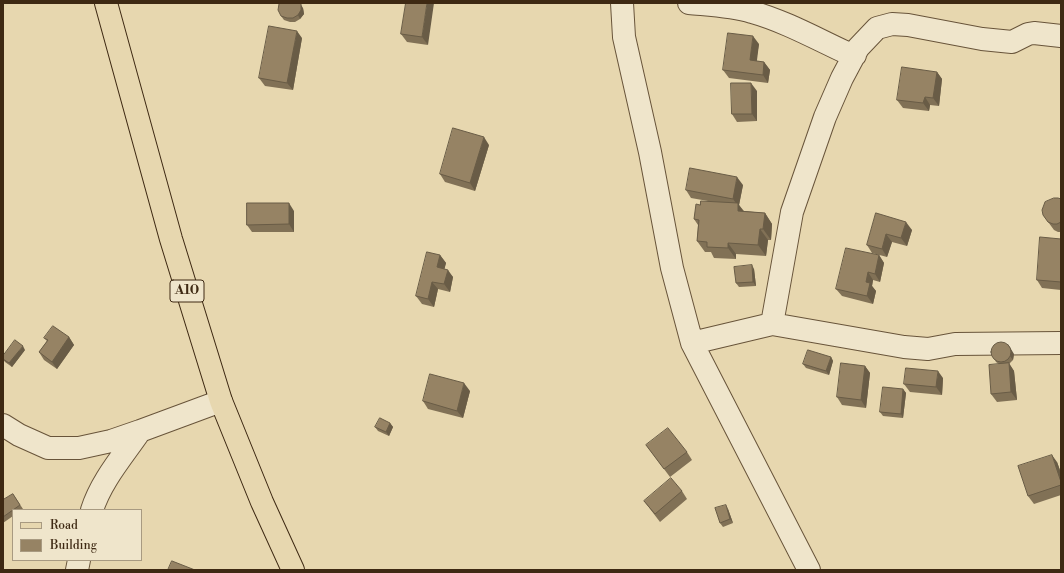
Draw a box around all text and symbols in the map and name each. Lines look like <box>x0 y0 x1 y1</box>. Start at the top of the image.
road number: A10 <box>170 280 204 302</box>
legend <box>12 509 142 561</box>
text: Road <box>50 518 78 533</box>
text: Building <box>50 538 97 553</box>

